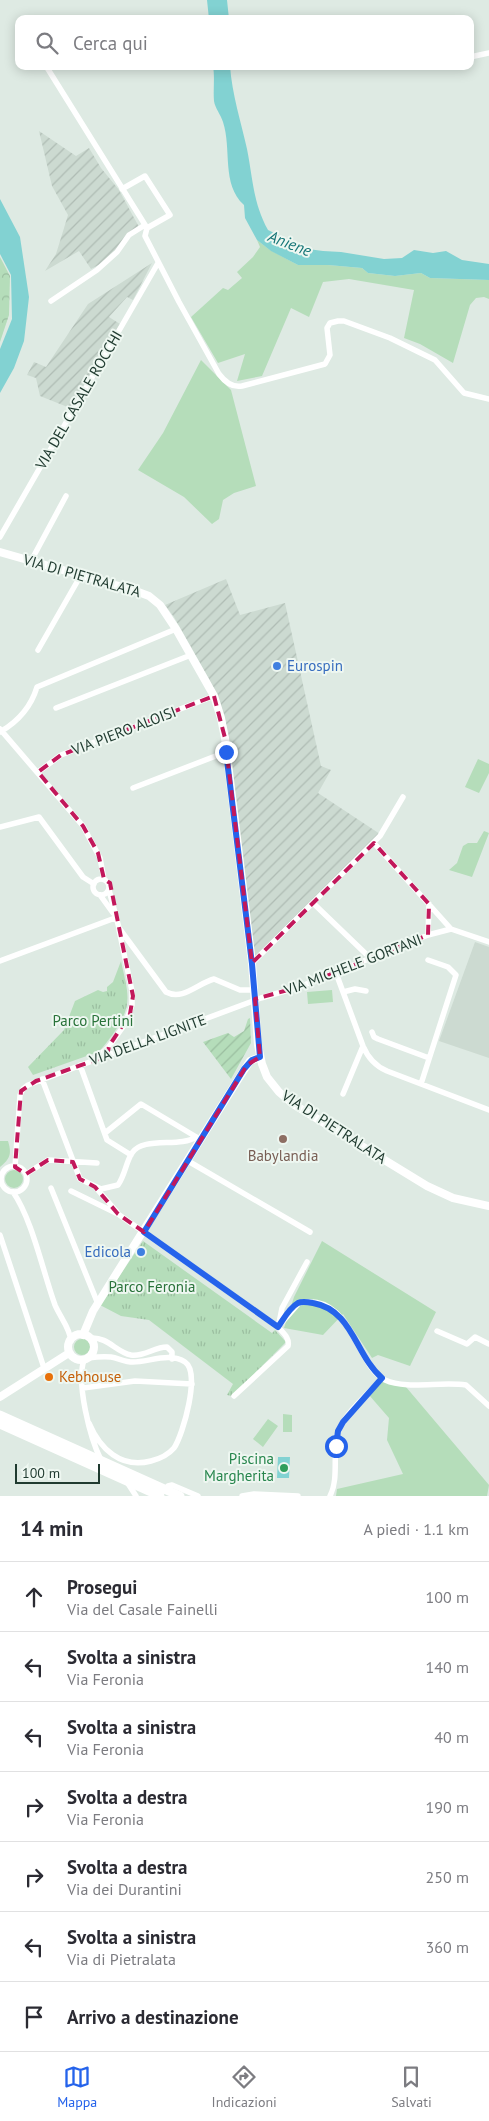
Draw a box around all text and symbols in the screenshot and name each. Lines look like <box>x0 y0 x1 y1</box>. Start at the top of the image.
search box <box>15 15 474 70</box>
icon: search <box>33 29 61 57</box>
text: Cerca qui <box>73 31 148 55</box>
water label: Aniene <box>265 225 315 261</box>
street label: VIA DEL CASALE ROCCHI <box>31 327 126 473</box>
street label: VIA DI PIETRALATA <box>20 549 143 601</box>
place label: Eurospin <box>287 656 343 675</box>
marker: Eurospin <box>271 660 283 672</box>
street label: VIA PIERO ALOISI <box>68 702 179 760</box>
route end <box>215 741 238 764</box>
street label: VIA MICHELE GORTANI <box>280 930 424 1000</box>
street label: VIA DELLA LIGNITE <box>86 1010 209 1070</box>
park label: Parco Pertini <box>52 1011 134 1030</box>
street label: VIA DI PIETRALATA <box>277 1085 391 1168</box>
marker: Babylandia <box>277 1133 289 1145</box>
place label: Babylandia <box>248 1146 318 1165</box>
place label: Edicola <box>85 1242 131 1261</box>
marker: Edicola <box>135 1246 147 1258</box>
park label: Parco Feronia <box>108 1277 196 1296</box>
place label: Kebhouse <box>59 1367 121 1386</box>
marker: Kebhouse <box>43 1371 55 1383</box>
route start <box>325 1435 348 1458</box>
place label: Piscina Margherita <box>204 1449 274 1485</box>
scale bar <box>15 1461 100 1484</box>
marker: Piscina Margherita <box>278 1462 290 1474</box>
text: 100 m <box>22 1464 60 1482</box>
text: 14 min <box>20 1515 83 1542</box>
text: A piedi · 1.1 km <box>363 1519 469 1539</box>
text: Prosegui <box>67 1575 137 1599</box>
icon: ahead <box>20 1583 48 1611</box>
text: 100 m <box>426 1587 469 1607</box>
text: Via del Casale Fainelli <box>67 1599 218 1619</box>
text: Svolta a sinistra <box>67 1645 196 1669</box>
icon: left <box>20 1653 48 1681</box>
text: 140 m <box>426 1657 469 1677</box>
text: Via Feronia <box>67 1669 144 1689</box>
text: Svolta a sinistra <box>67 1715 196 1739</box>
icon: left <box>20 1723 48 1751</box>
text: 40 m <box>434 1727 469 1747</box>
text: Via Feronia <box>67 1739 144 1759</box>
text: Svolta a destra <box>67 1785 188 1809</box>
icon: right <box>20 1793 48 1821</box>
text: 190 m <box>426 1797 469 1817</box>
text: Via Feronia <box>67 1809 144 1829</box>
text: Svolta a destra <box>67 1855 188 1879</box>
icon: right <box>20 1863 48 1891</box>
text: 250 m <box>426 1867 469 1887</box>
text: Via dei Durantini <box>67 1879 182 1899</box>
text: Svolta a sinistra <box>67 1925 196 1949</box>
icon: left <box>20 1933 48 1961</box>
text: 360 m <box>426 1937 469 1957</box>
text: Via di Pietralata <box>67 1949 176 1969</box>
icon: arrive <box>20 2003 48 2031</box>
text: Arrivo a destinazione <box>67 2005 239 2029</box>
tab: Mappa <box>57 2063 97 2111</box>
tab: Indicazioni <box>212 2063 277 2111</box>
tab: Salvati <box>391 2063 432 2111</box>

